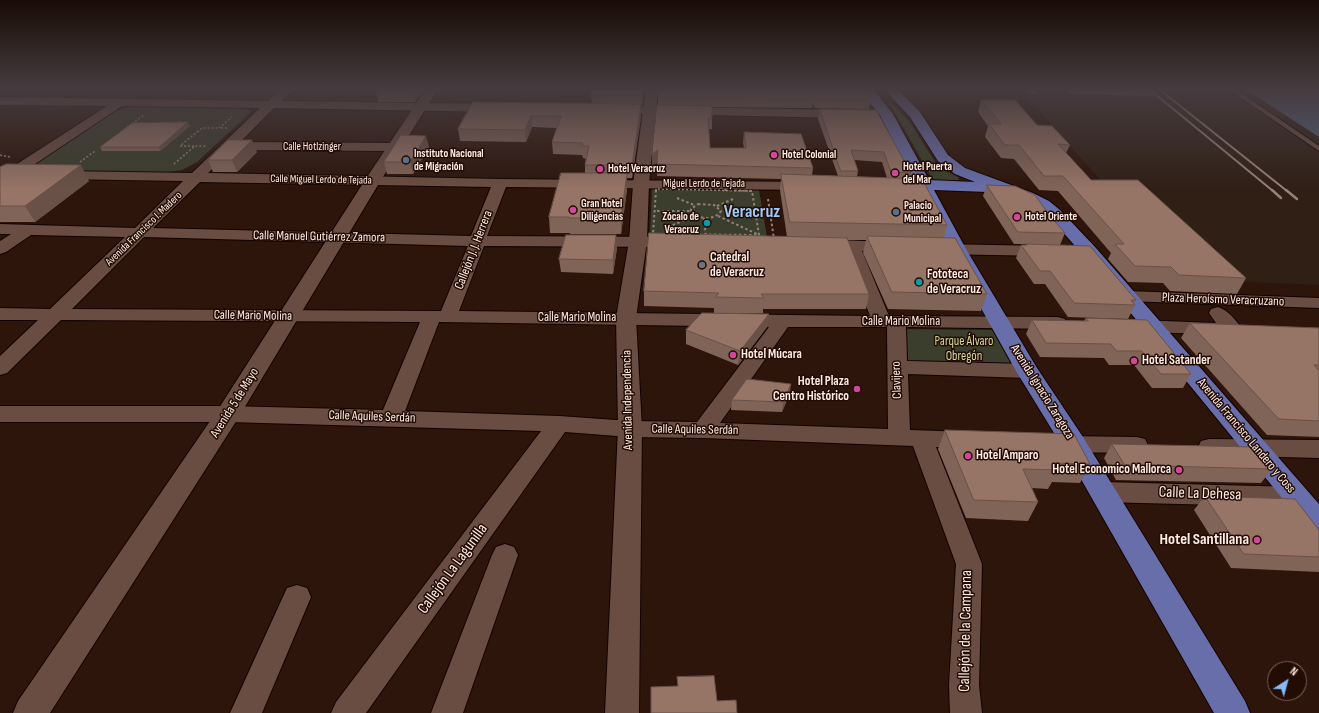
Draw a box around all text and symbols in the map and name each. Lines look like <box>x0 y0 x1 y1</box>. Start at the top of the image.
street label: Calle Hotlzinger <box>283 140 341 154</box>
place label: Instituto Nacional de Migración <box>414 147 484 173</box>
place label: Hotel Colonial <box>782 148 836 162</box>
marker: Hotel Colonial <box>769 150 779 160</box>
marker: Instituto Nacional de Migración <box>401 155 411 165</box>
place label: Hotel Puerta del Mar <box>903 160 952 186</box>
place label: Hotel Veracruz <box>608 162 665 176</box>
marker: Hotel Veracruz <box>595 164 605 174</box>
marker: Hotel Puerta del Mar <box>890 168 900 178</box>
street label: Calle Miguel Lerdo de Tejada <box>270 173 372 187</box>
street label: Miguel Lerdo de Tejada <box>663 177 745 191</box>
street label: Avenida Francisco I. Madero <box>103 189 185 269</box>
place label: Gran Hotel Diligencias <box>581 197 623 223</box>
place label: Palacio Municipal <box>904 199 941 225</box>
district label: Veracruz <box>724 201 780 223</box>
marker: Gran Hotel Diligencias <box>568 205 578 215</box>
marker: Palacio Municipal <box>891 207 901 217</box>
street label: Callejón J. J. Herrera <box>452 208 496 292</box>
place label: Zócalo de Veracruz <box>662 210 699 236</box>
place label: Hotel Oriente <box>1025 210 1077 224</box>
marker: Hotel Oriente <box>1012 212 1022 222</box>
marker: Zócalo de Veracruz <box>702 218 712 228</box>
street label: Calle Manuel Gutiérrez Zamora <box>253 228 385 246</box>
place label: Catedral de Veracruz <box>710 250 764 281</box>
marker: Catedral de Veracruz <box>697 260 707 270</box>
place label: Fototeca de Veracruz <box>927 267 981 298</box>
marker: Fototeca de Veracruz <box>914 277 924 287</box>
street label: Plaza Heroísmo Veracruzano <box>1162 290 1284 310</box>
street label: Calle Mario Molina <box>214 308 292 324</box>
street label: Calle Mario Molina <box>538 310 616 326</box>
street label: Calle Mario Molina <box>862 314 940 330</box>
park label: Parque Álvaro Obregón <box>935 334 993 365</box>
street label: Avenida Ignacio Zaragoza <box>1007 342 1077 442</box>
place label: Hotel Múcara <box>741 347 802 363</box>
street label: Avenida Independencia <box>619 350 637 450</box>
marker: Hotel Múcara <box>728 350 738 360</box>
place label: Hotel Satander <box>1142 353 1211 369</box>
marker: Hotel Satander <box>1129 356 1139 366</box>
street label: Clavijero <box>889 361 905 399</box>
street label: Avenida 5 de Mayo <box>207 365 263 441</box>
place label: Hotel Plaza Centro Histórico <box>773 374 849 405</box>
street label: Avenida Francisco Landero y Coss <box>1193 376 1299 496</box>
marker: Hotel Plaza Centro Histórico <box>852 384 862 394</box>
street label: Calle Aquiles Serdán <box>328 408 416 426</box>
street label: Calle Aquiles Serdán <box>651 421 739 439</box>
place label: Hotel Amparo <box>976 448 1038 464</box>
marker: Hotel Amparo <box>963 451 973 461</box>
place label: Hotel Economico Mallorca <box>1052 462 1171 478</box>
marker: Hotel Economico Mallorca <box>1174 465 1184 475</box>
street label: Calle La Dehesa <box>1158 483 1242 505</box>
street label: Callejón La Lagunilla <box>414 520 492 618</box>
place label: Hotel Santillana <box>1160 530 1249 550</box>
marker: Hotel Santillana <box>1252 535 1262 545</box>
street label: Callejón de la Campana <box>955 570 977 692</box>
north arrow <box>1267 661 1307 701</box>
text: N <box>1288 665 1300 679</box>

